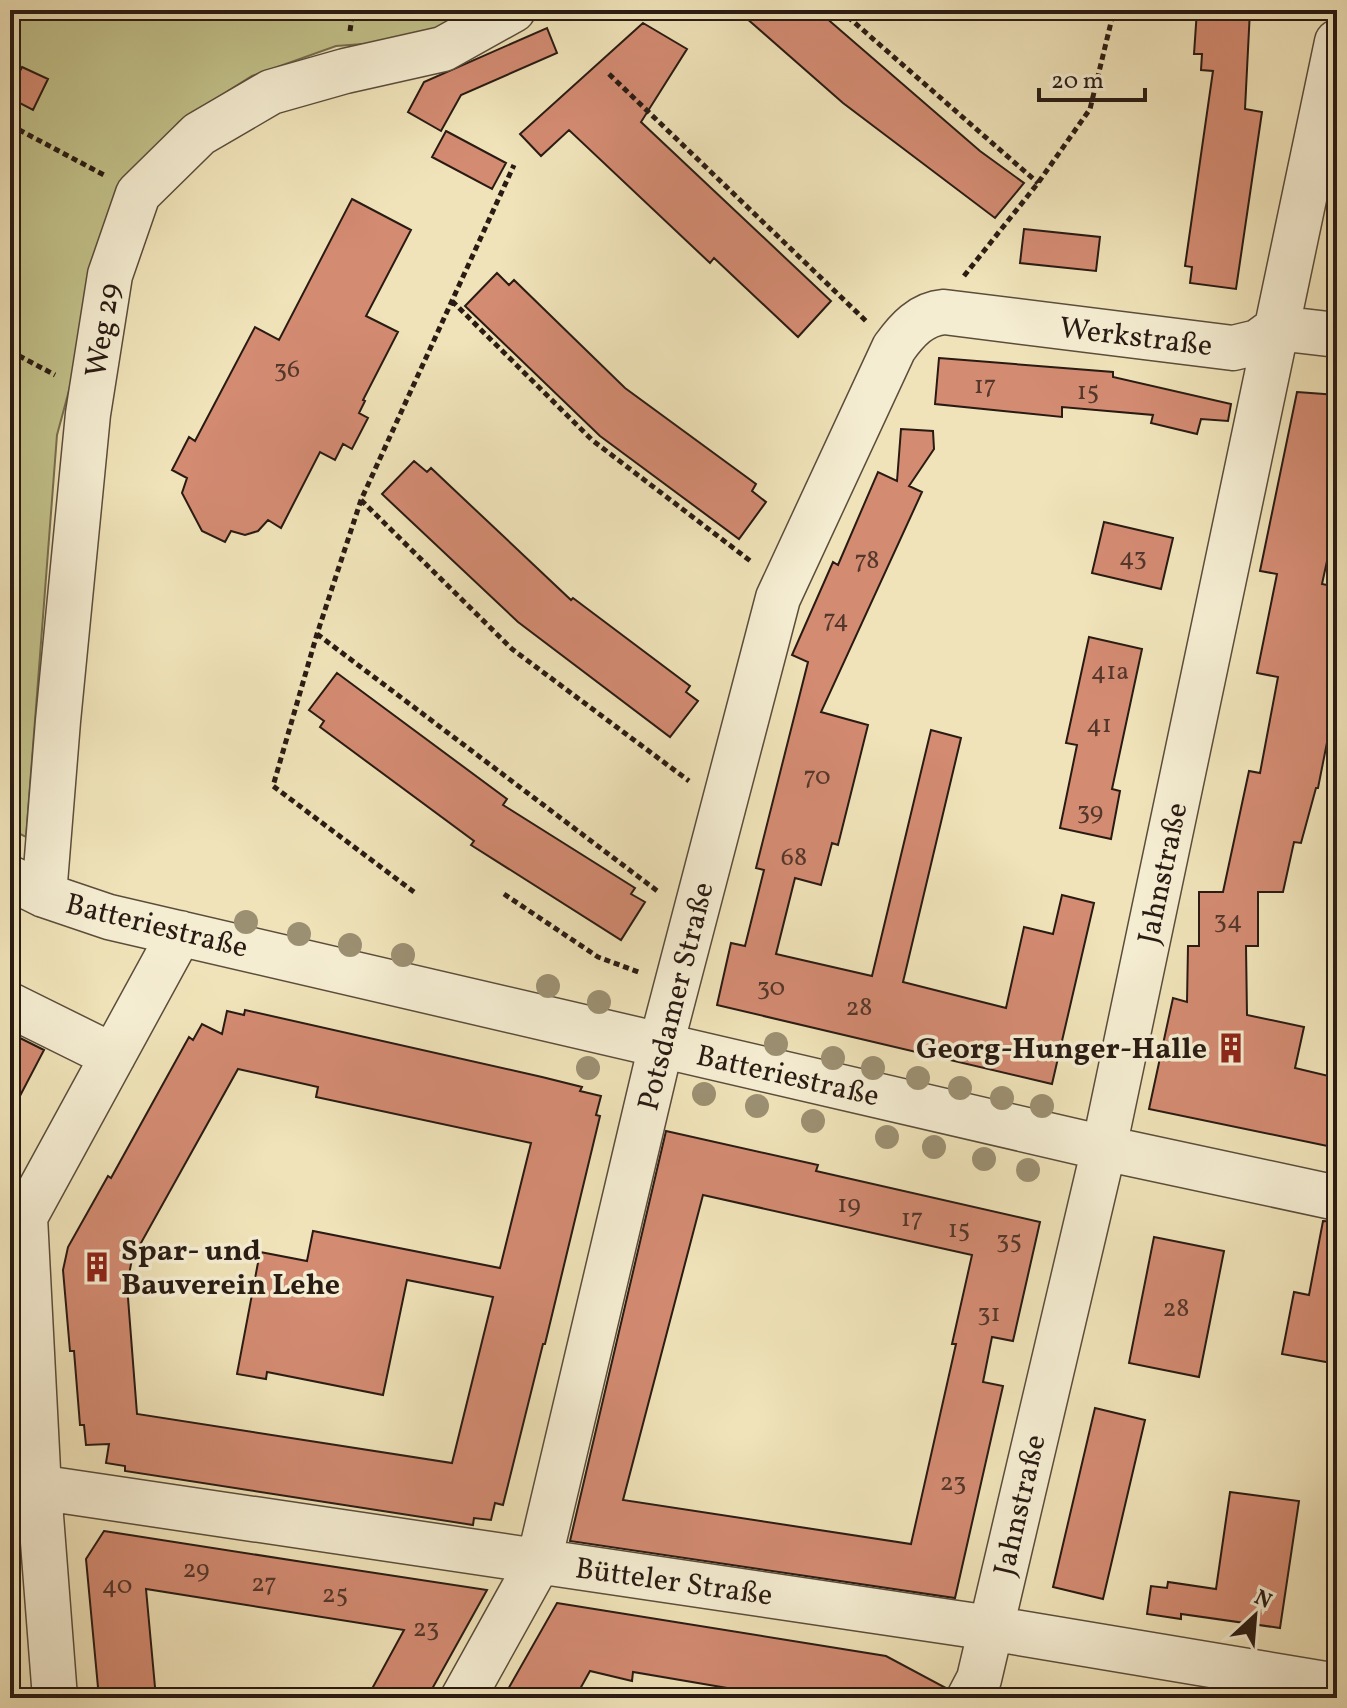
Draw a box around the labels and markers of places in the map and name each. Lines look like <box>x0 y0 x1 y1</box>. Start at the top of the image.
place label: Georg-Hunger-Halle <box>916 1029 1207 1071</box>
building icon: Georg-Hunger-Halle <box>1214 1031 1248 1065</box>
place label: Spar- und Bauverein Lehe <box>121 1231 340 1307</box>
building icon: Spar- und Bauverein Lehe <box>80 1250 114 1284</box>

